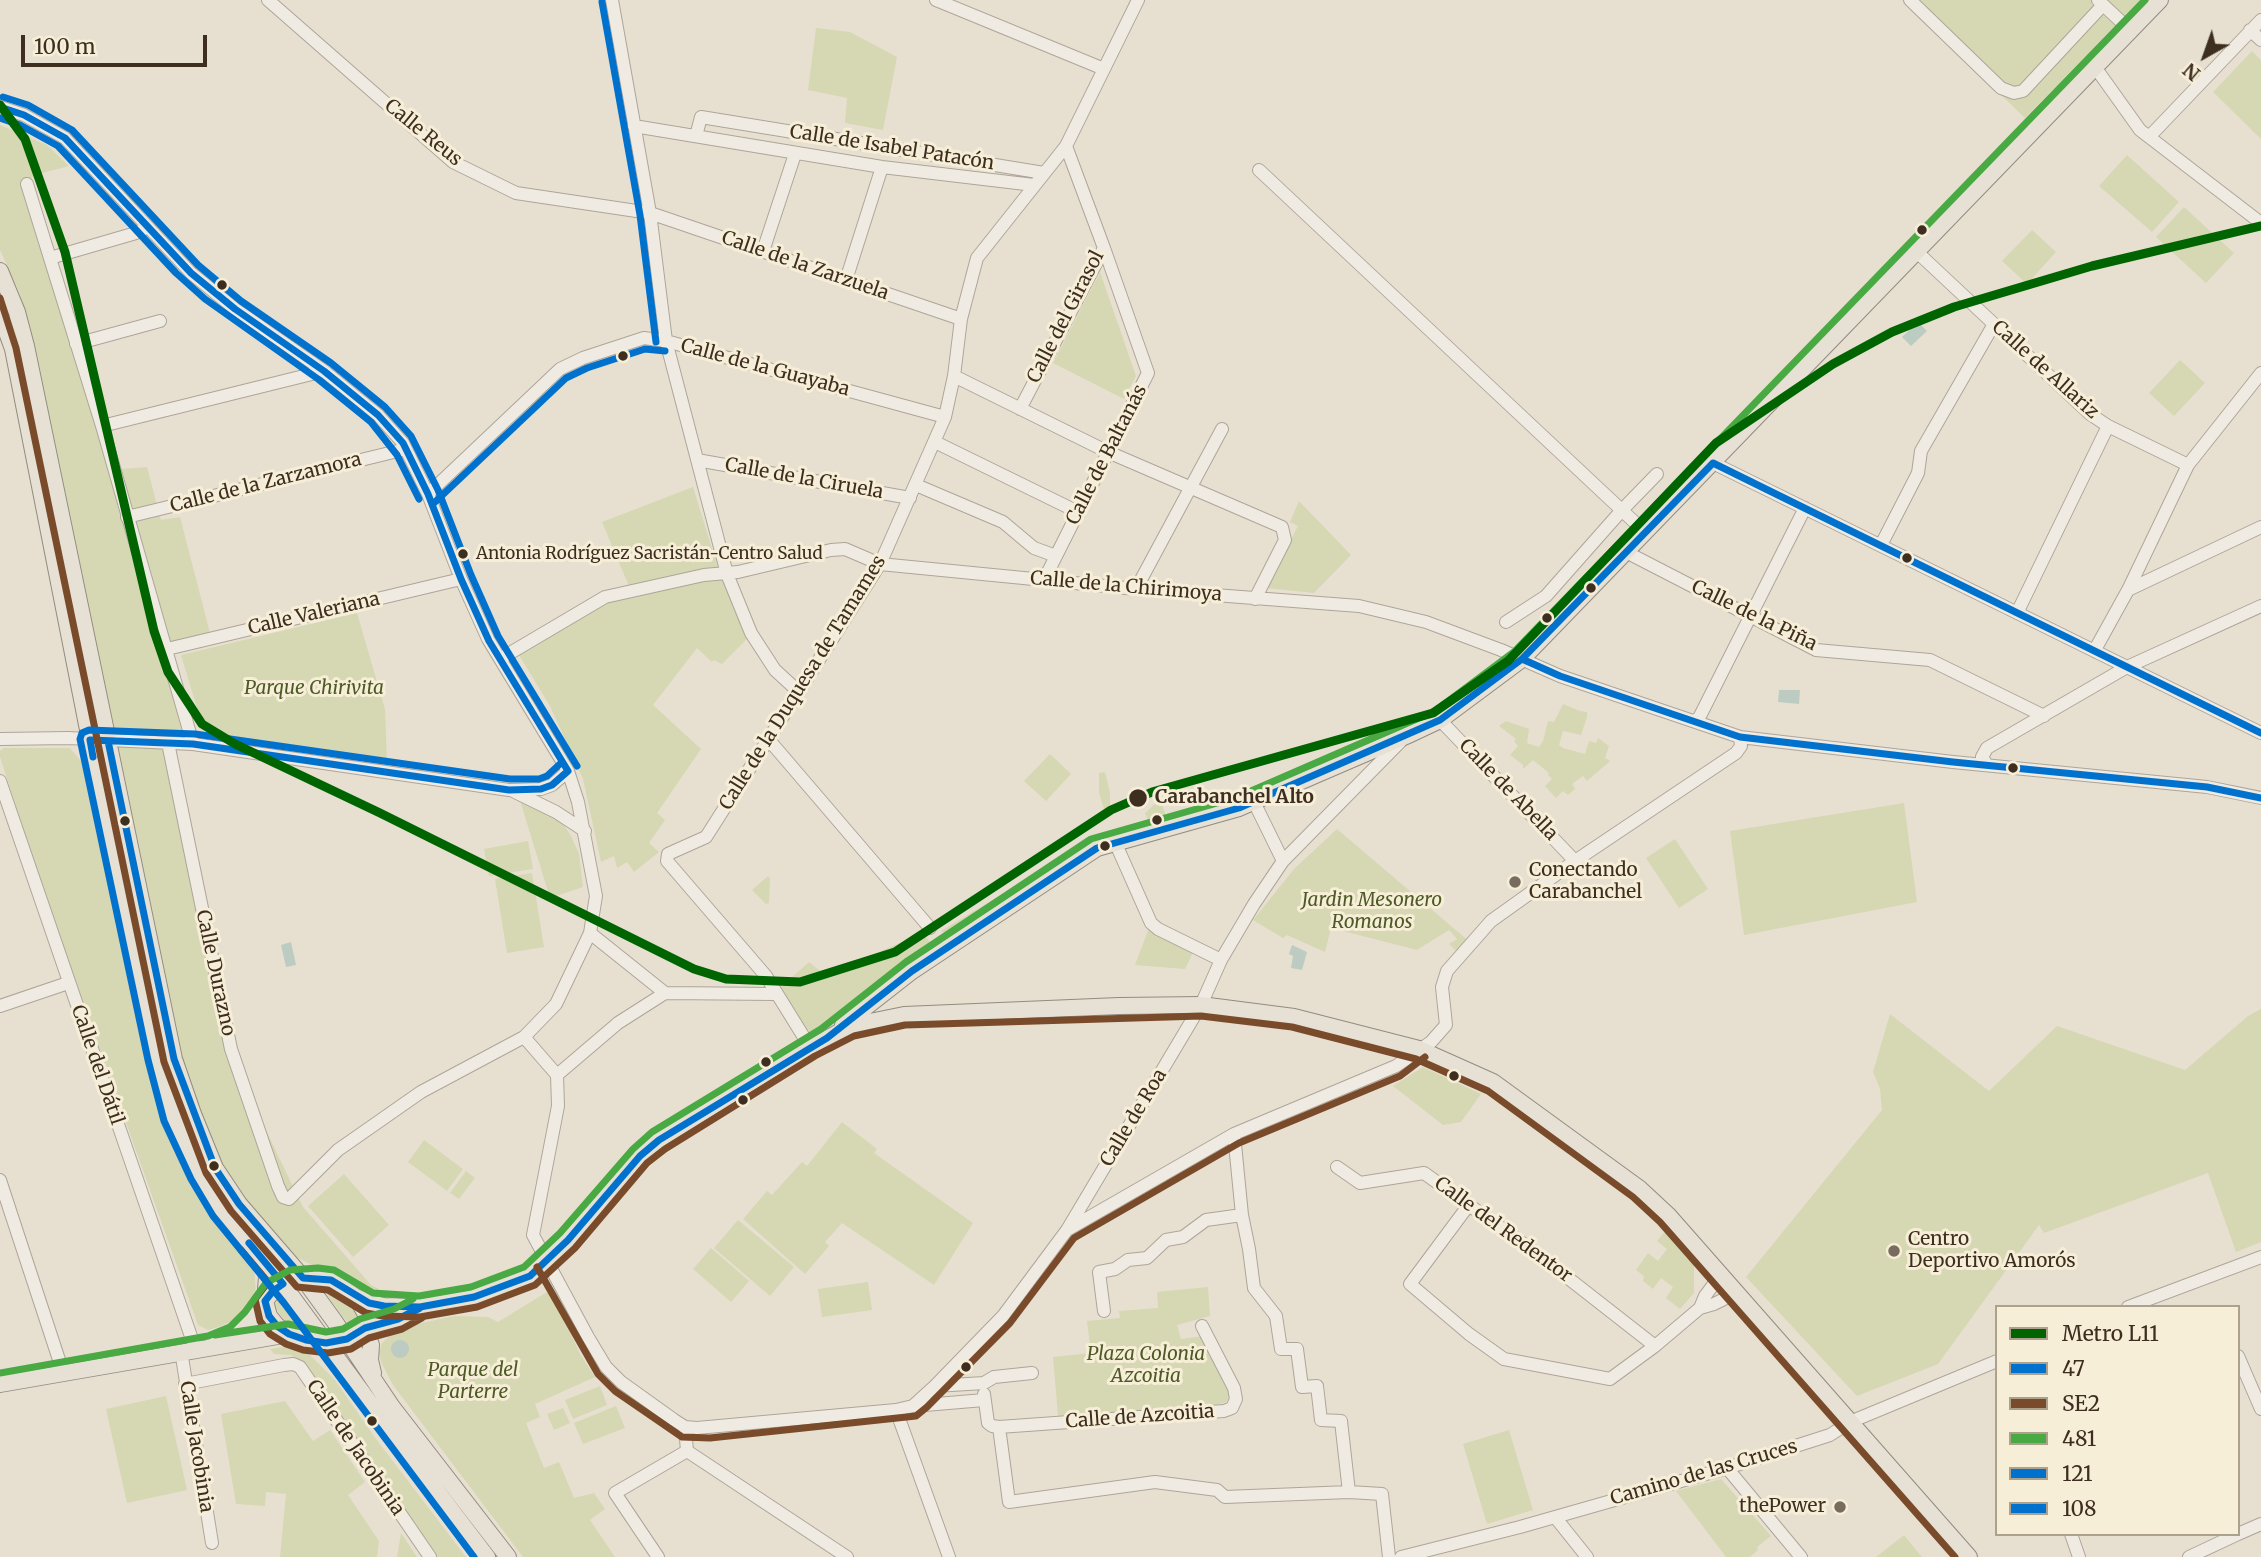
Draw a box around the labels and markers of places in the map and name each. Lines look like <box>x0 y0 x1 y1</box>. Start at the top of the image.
unlabelled marker <box>1915 223 1929 237</box>
unlabelled marker <box>215 278 229 292</box>
unlabelled marker <box>616 349 630 363</box>
place label: Antonia Rodríguez Sacristán-Centro Salud <box>476 544 823 564</box>
marker: Antonia Rodríguez Sacristán-Centro Salud <box>456 547 470 561</box>
unlabelled marker <box>1900 551 1914 565</box>
unlabelled marker <box>1584 581 1598 595</box>
unlabelled marker <box>1540 611 1554 625</box>
unlabelled marker <box>2006 761 2020 775</box>
marker: Carabanchel Alto <box>1127 787 1149 809</box>
place label: Carabanchel Alto <box>1155 787 1314 809</box>
unlabelled marker <box>1150 813 1164 827</box>
unlabelled marker <box>118 814 132 828</box>
unlabelled marker <box>1098 839 1112 853</box>
place label: Conectando Carabanchel <box>1529 860 1642 904</box>
marker: Conectando Carabanchel <box>1507 874 1523 890</box>
unlabelled marker <box>759 1055 773 1069</box>
unlabelled marker <box>1447 1069 1461 1083</box>
unlabelled marker <box>736 1093 750 1107</box>
unlabelled marker <box>207 1159 221 1173</box>
place label: Centro Deportivo Amorós <box>1908 1229 2076 1273</box>
marker: Centro Deportivo Amorós <box>1886 1243 1902 1259</box>
unlabelled marker <box>959 1360 973 1374</box>
unlabelled marker <box>365 1414 379 1428</box>
place label: thePower <box>1739 1496 1826 1518</box>
marker: thePower <box>1832 1499 1848 1515</box>

